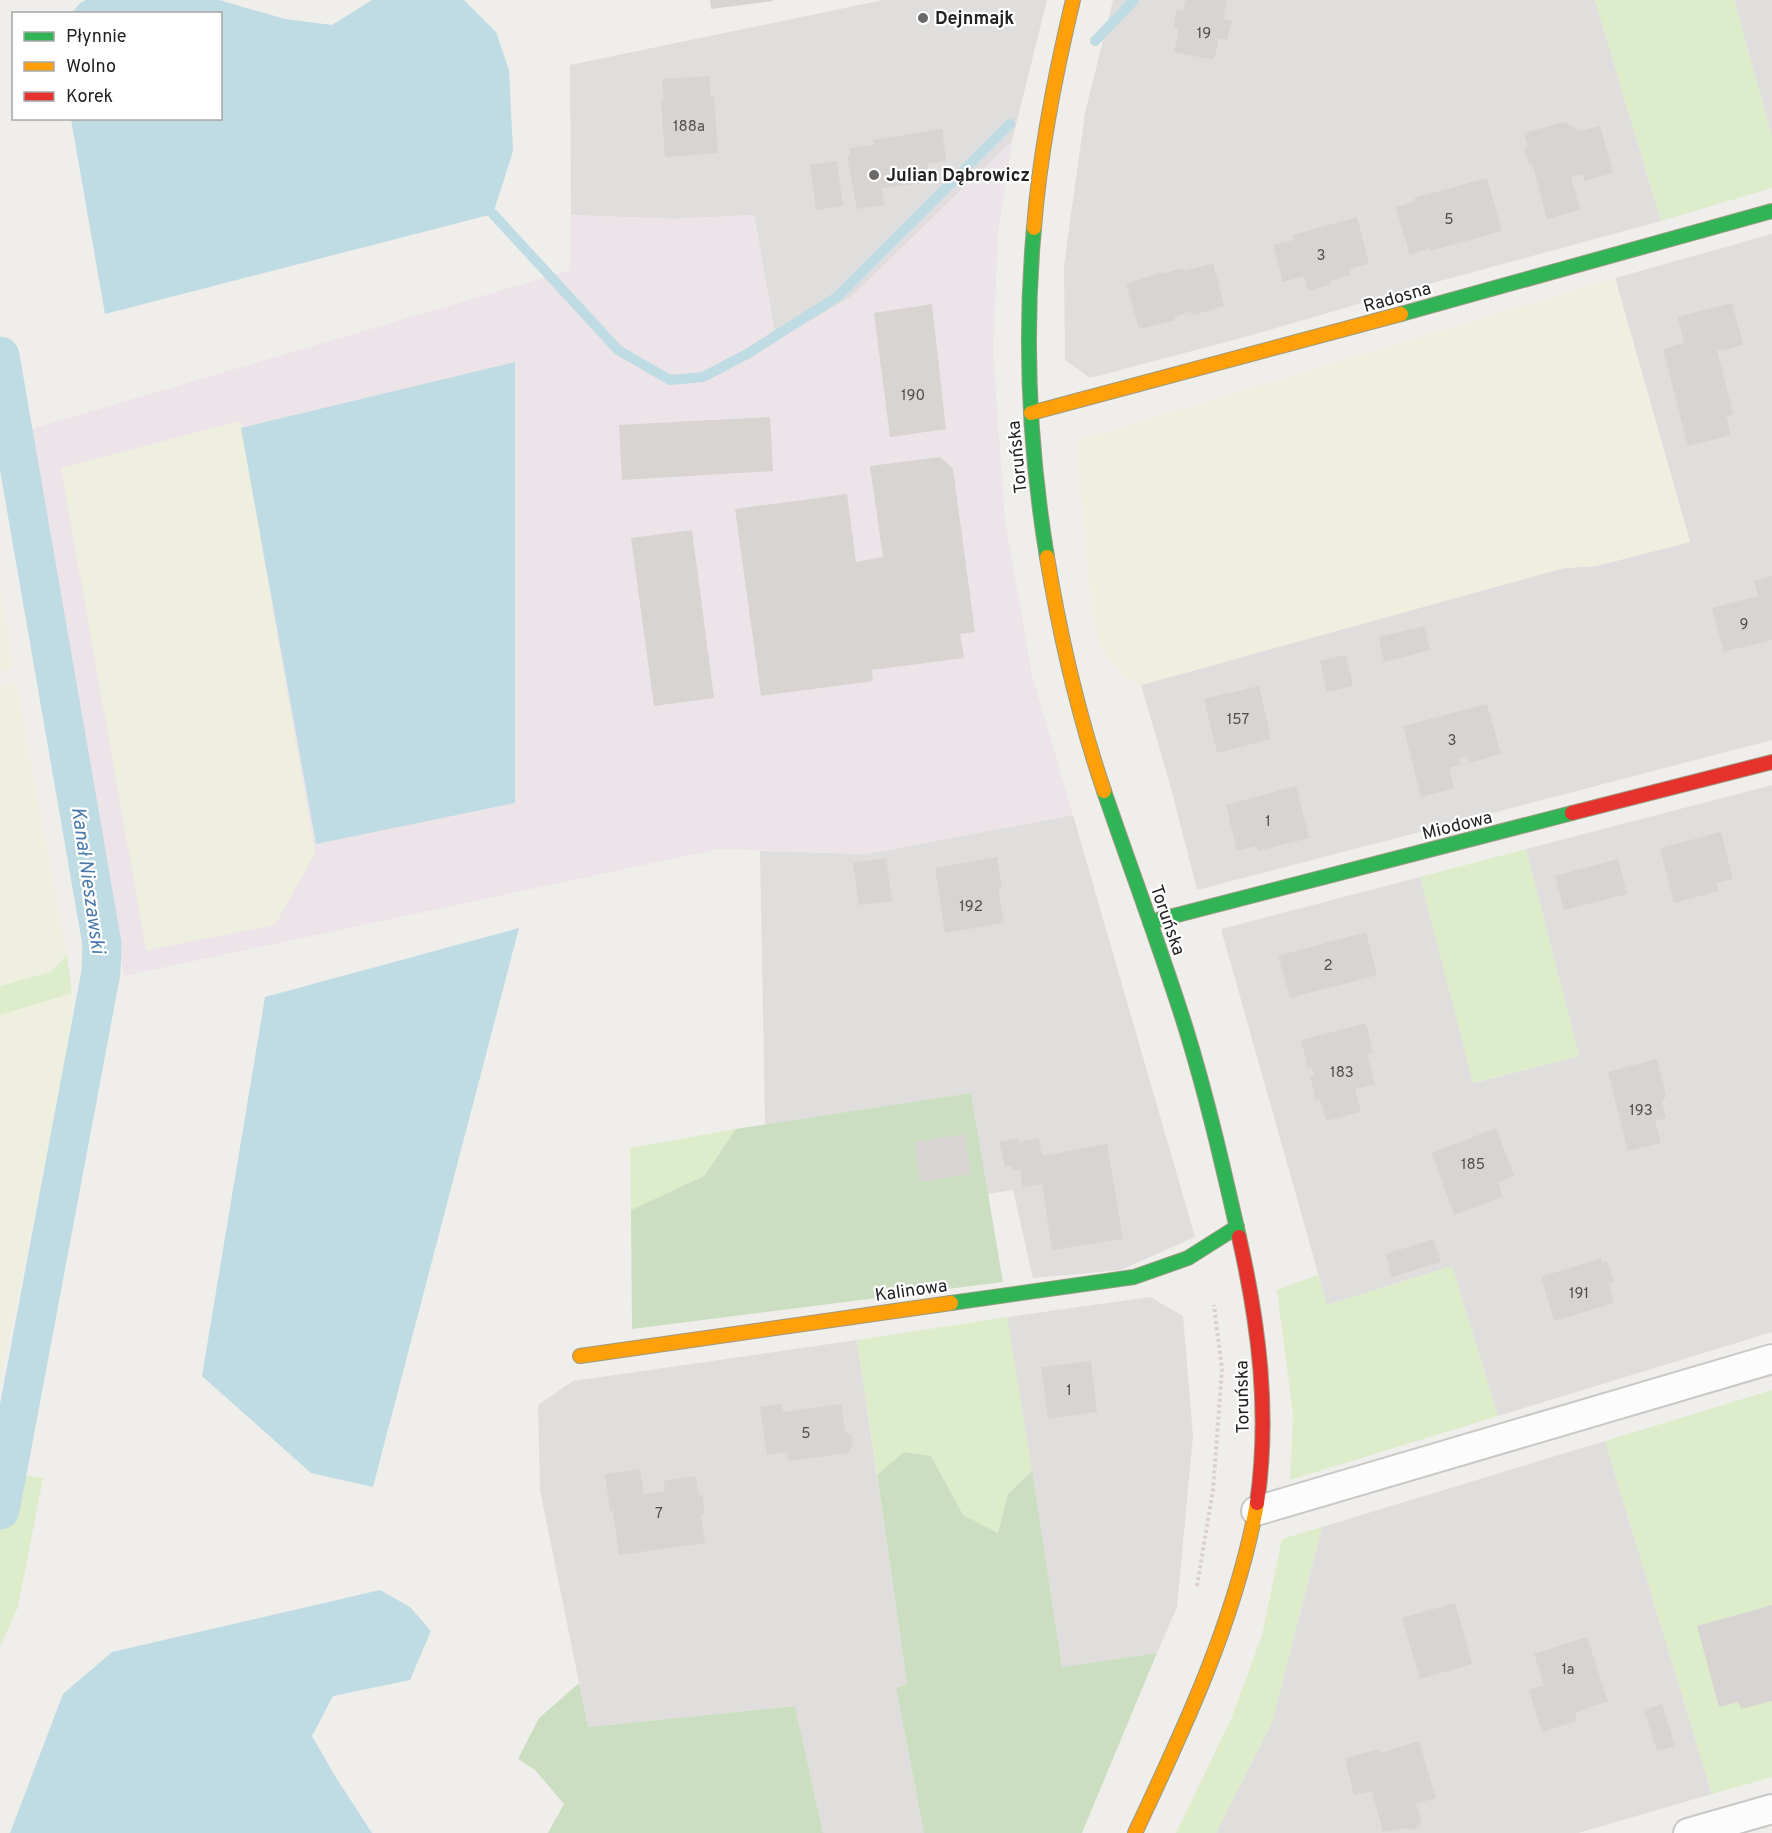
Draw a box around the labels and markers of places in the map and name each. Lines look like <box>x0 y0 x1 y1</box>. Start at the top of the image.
place label: Dejnmajk <box>935 8 1014 31</box>
marker: Dejnmajk <box>916 11 930 25</box>
place label: Julian Dąbrowicz <box>886 165 1030 188</box>
marker: Julian Dąbrowicz <box>867 168 881 182</box>

